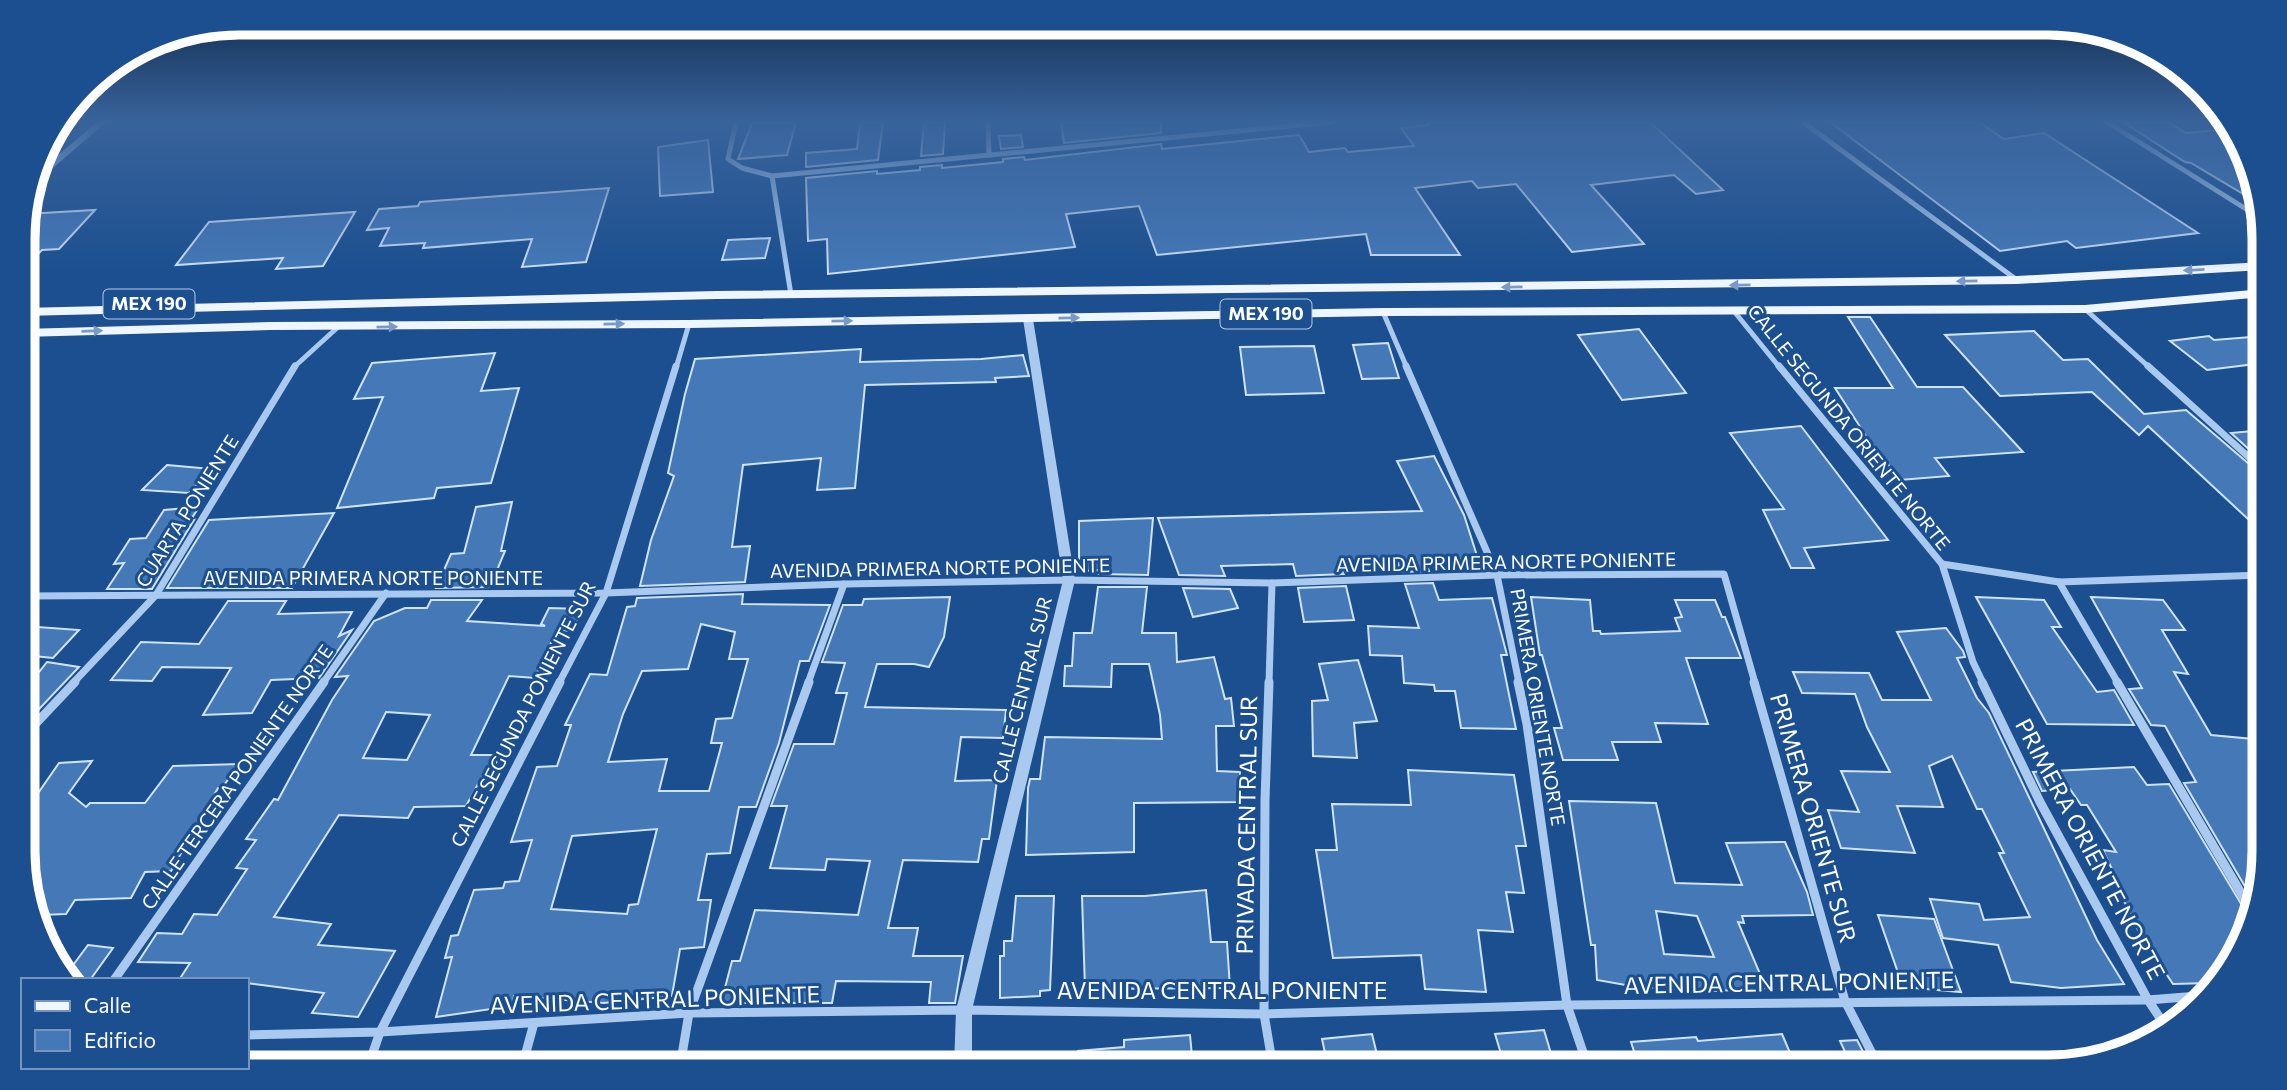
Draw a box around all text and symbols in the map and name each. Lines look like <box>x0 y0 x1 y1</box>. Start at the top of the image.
one-way arrow <box>2183 265 2205 276</box>
one-way arrow <box>1956 275 1978 287</box>
one-way arrow <box>1729 279 1751 291</box>
one-way arrow <box>1501 282 1523 293</box>
road number: MEX 190 <box>104 290 194 318</box>
street label: CALLE SEGUNDA ORIENTE NORTE <box>1743 299 1956 554</box>
road number: MEX 190 <box>1220 300 1312 328</box>
one-way arrow <box>1059 312 1081 324</box>
one-way arrow <box>831 316 853 327</box>
one-way arrow <box>604 318 626 330</box>
one-way arrow <box>376 321 398 332</box>
one-way arrow <box>81 326 103 337</box>
street label: CUARTA PONIENTE <box>130 430 243 591</box>
street label: AVENIDA PRIMERA NORTE PONIENTE <box>1336 547 1676 576</box>
street label: AVENIDA PRIMERA NORTE PONIENTE <box>770 553 1110 582</box>
street label: AVENIDA PRIMERA NORTE PONIENTE <box>203 566 543 589</box>
street label: CALLE SEGUNDA PONIENTE SUR <box>445 577 600 850</box>
street label: PRIMERA ORIENTE NORTE <box>1506 586 1571 827</box>
street label: CALLE CENTRAL SUR <box>987 594 1056 786</box>
street label: CALLE TERCERA PONIENTE NORTE <box>136 640 337 914</box>
street label: PRIMERA ORIENTE SUR <box>1765 690 1863 945</box>
street label: PRIVADA CENTRAL SUR <box>1230 695 1262 955</box>
street label: PRIMERA ORIENTE NORTE <box>2010 713 2172 984</box>
street label: AVENIDA CENTRAL PONIENTE <box>1623 965 1955 999</box>
street label: AVENIDA CENTRAL PONIENTE <box>1057 976 1387 1004</box>
legend <box>21 978 248 1069</box>
street label: AVENIDA CENTRAL PONIENTE <box>489 979 821 1019</box>
text: Calle <box>84 992 131 1017</box>
text: Edificio <box>84 1027 156 1052</box>

